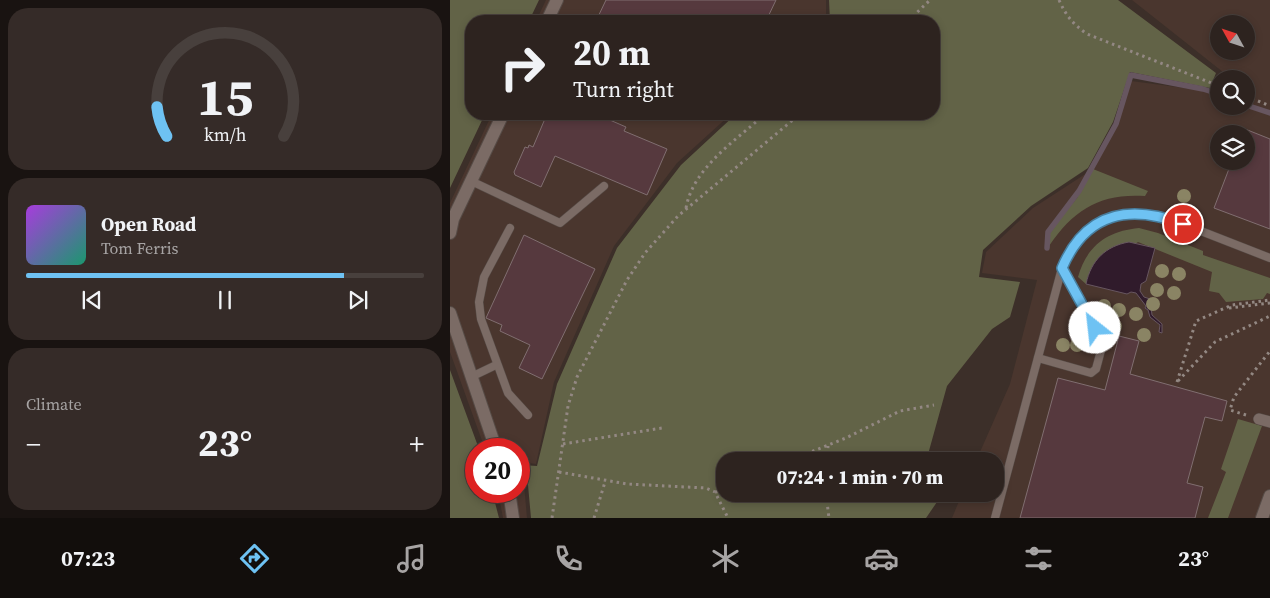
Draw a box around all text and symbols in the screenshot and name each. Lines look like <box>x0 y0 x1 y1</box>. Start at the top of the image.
north arrow <box>1210 15 1255 60</box>
map controls <box>1210 15 1255 170</box>
text: 20 m <box>573 29 650 77</box>
icon: right <box>490 35 555 100</box>
text: 15 <box>197 61 253 132</box>
button: search <box>1210 70 1255 115</box>
text: Turn right <box>573 74 674 104</box>
text: km/h <box>204 122 247 147</box>
button: layers <box>1210 125 1255 170</box>
pin <box>1162 203 1204 245</box>
icon: arrive <box>1169 210 1197 238</box>
text: Open Road <box>101 211 196 237</box>
text: Tom Ferris <box>101 237 179 259</box>
icon: previous <box>78 286 106 314</box>
icon: pause <box>211 286 239 314</box>
icon: next <box>344 286 372 314</box>
position arrow <box>1068 301 1120 353</box>
text: Climate <box>26 393 82 415</box>
text: 23° <box>198 417 252 469</box>
text: − <box>26 425 41 463</box>
text: + <box>409 425 424 463</box>
speed limit sign: 20 <box>465 438 530 503</box>
text: 07:24 · 1 min · 70 m <box>777 464 943 490</box>
icon: directions <box>237 541 272 576</box>
icon: music <box>394 541 429 576</box>
icon: phone <box>551 541 586 576</box>
icon: climate <box>708 541 743 576</box>
icon: car <box>864 541 899 576</box>
icon: filters <box>1021 541 1056 576</box>
text: 07:23 <box>61 543 115 573</box>
text: 23° <box>1178 543 1209 573</box>

